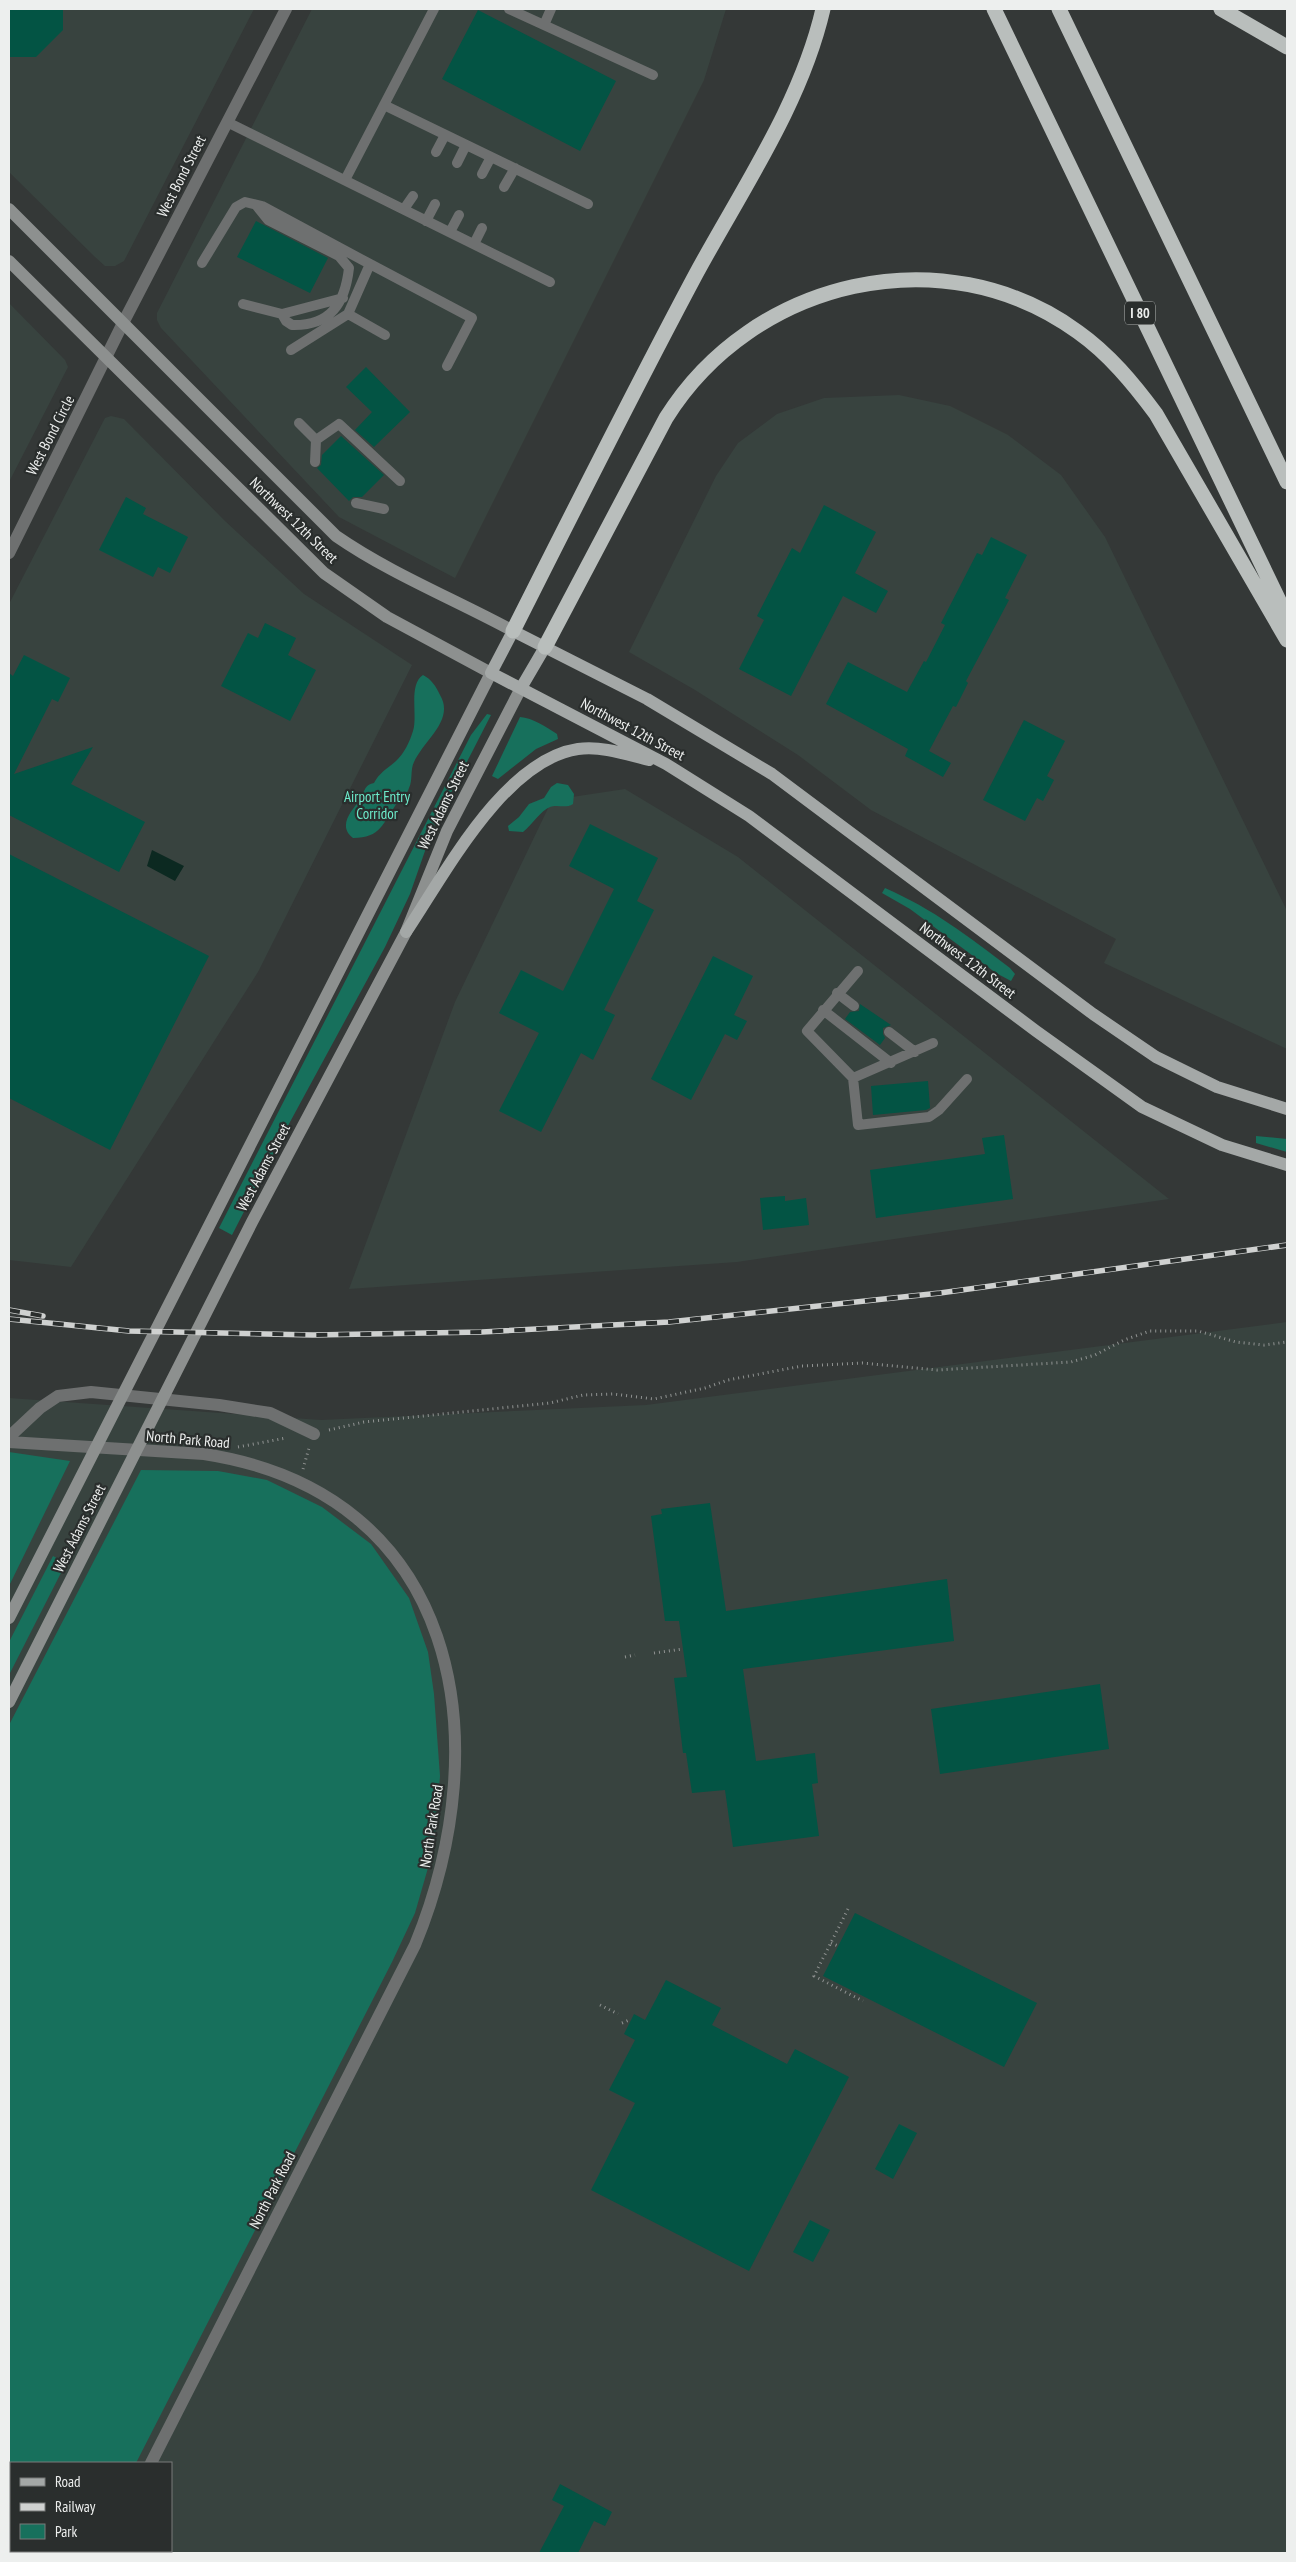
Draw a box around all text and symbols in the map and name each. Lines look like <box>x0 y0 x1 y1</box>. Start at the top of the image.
street label: West Bond Street <box>152 132 210 220</box>
road number: I 80 <box>1125 302 1155 324</box>
street label: West Bond Circle <box>22 392 78 478</box>
street label: Northwest 12th Street <box>246 473 342 567</box>
street label: Northwest 12th Street <box>578 694 688 764</box>
street label: West Adams Street <box>413 758 473 852</box>
park label: Airport Entry Corridor <box>344 787 410 823</box>
street label: Northwest 12th Street <box>916 918 1020 1002</box>
street label: West Adams Street <box>232 1120 294 1214</box>
street label: North Park Road <box>146 1426 230 1452</box>
street label: West Adams Street <box>49 1481 109 1575</box>
street label: North Park Road <box>415 1783 447 1869</box>
street label: North Park Road <box>245 2148 299 2232</box>
legend <box>10 2462 172 2552</box>
text: Road <box>55 2472 81 2491</box>
text: Railway <box>55 2497 96 2516</box>
text: Park <box>55 2522 77 2541</box>

